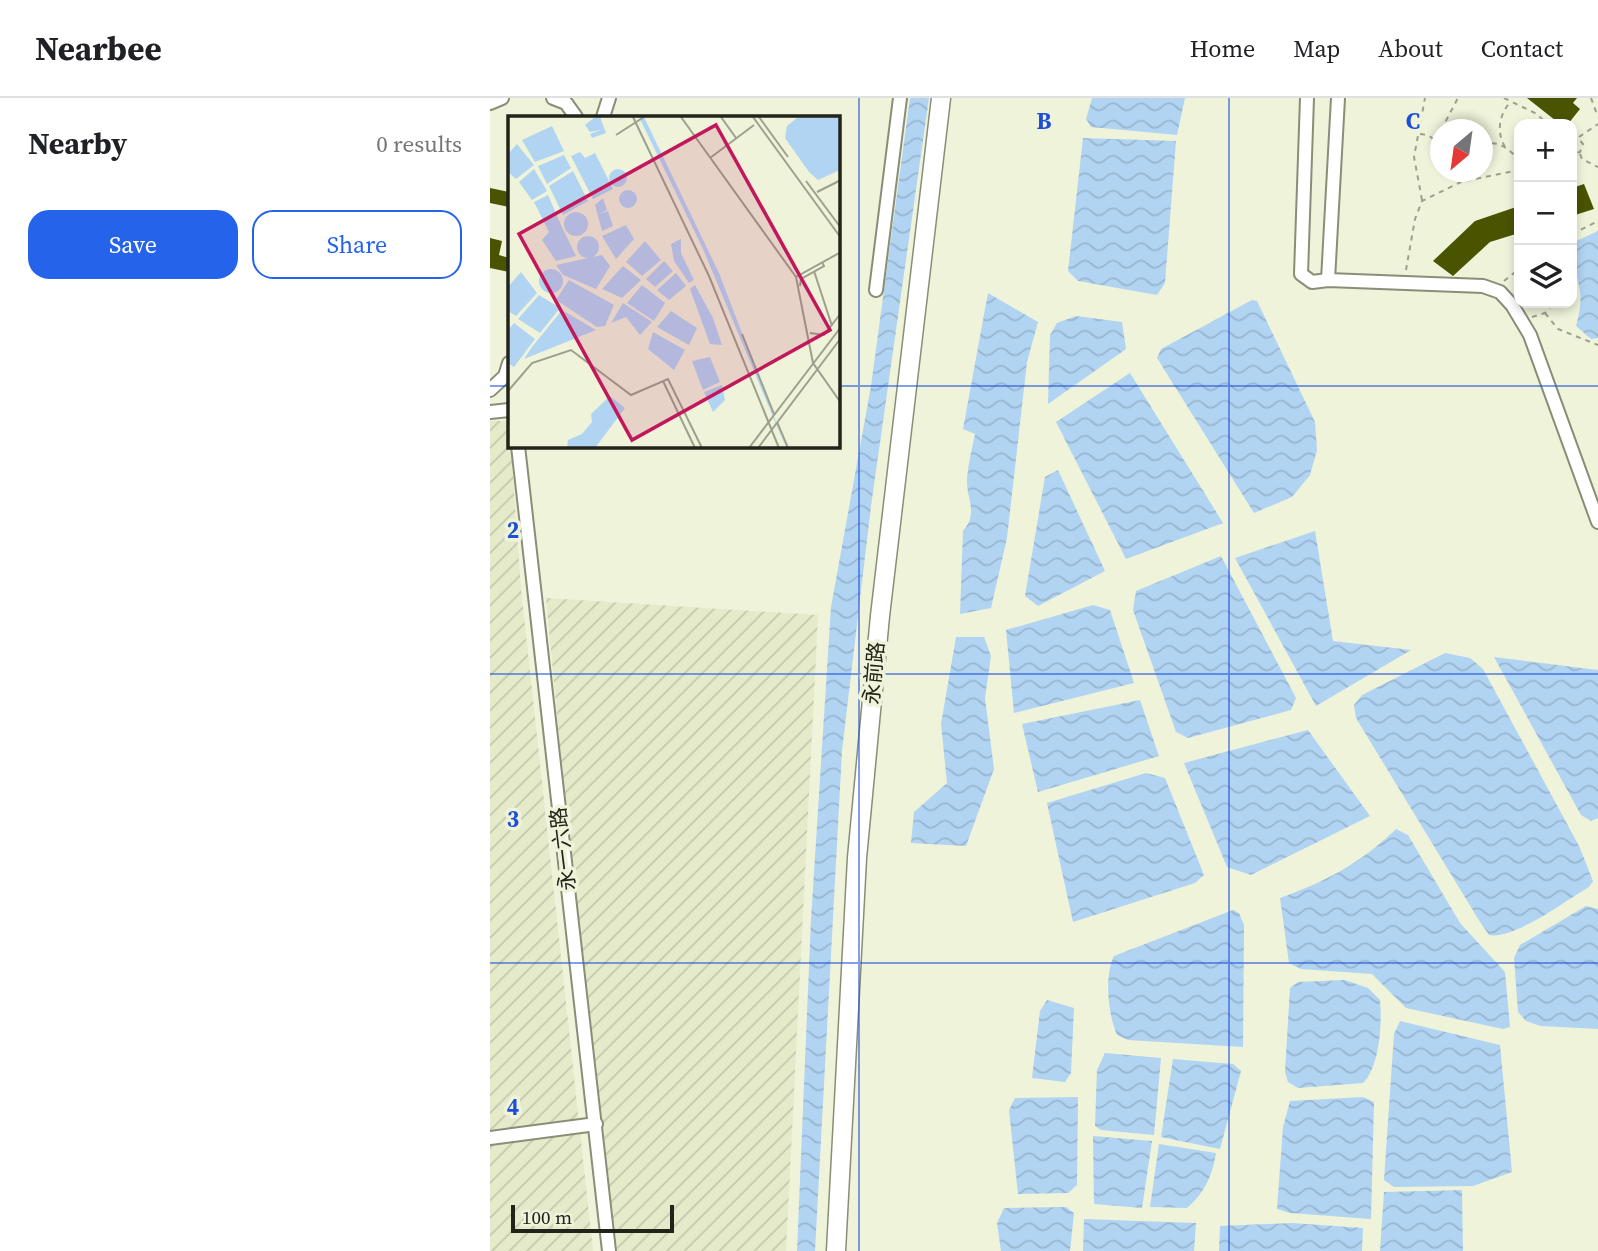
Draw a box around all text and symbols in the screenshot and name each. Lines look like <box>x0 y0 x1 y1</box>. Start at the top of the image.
text: Nearbee <box>35 26 162 71</box>
text: Home <box>1190 32 1255 65</box>
text: Map <box>1293 32 1340 65</box>
text: About <box>1378 32 1443 65</box>
text: Contact <box>1481 32 1563 65</box>
text: B <box>1037 105 1052 137</box>
text: C <box>1406 105 1420 137</box>
inset map <box>508 116 840 448</box>
north arrow <box>1430 119 1493 182</box>
map controls <box>1514 119 1577 308</box>
button: + <box>1514 119 1577 182</box>
text: Nearby <box>28 123 127 164</box>
text: 0 results <box>376 128 462 160</box>
button: − <box>1514 182 1577 245</box>
button: Save <box>28 210 238 279</box>
button: Share <box>252 210 462 279</box>
button: layers <box>1514 245 1577 308</box>
text: 2 <box>507 514 519 546</box>
street label: 永前路 <box>856 640 891 706</box>
text: 3 <box>507 803 519 835</box>
street label: 永一六路 <box>543 806 582 893</box>
text: 4 <box>507 1091 519 1123</box>
scale bar <box>511 1202 674 1234</box>
text: 100 m <box>522 1204 572 1230</box>

